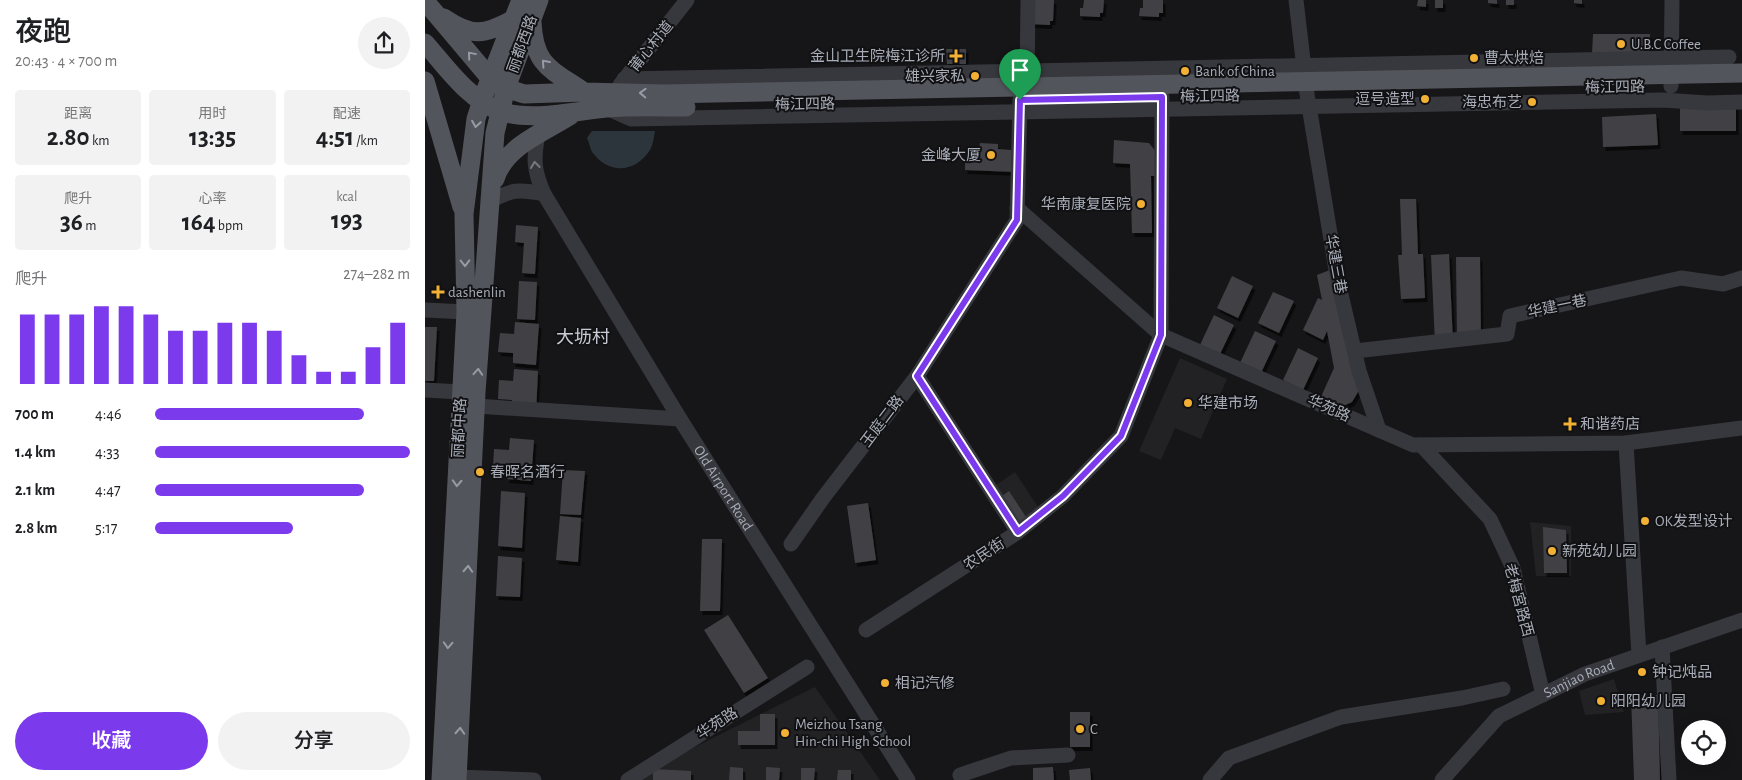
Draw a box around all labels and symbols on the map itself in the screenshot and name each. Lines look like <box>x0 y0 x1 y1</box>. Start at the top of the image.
street label: 丽都西路 <box>504 13 540 75</box>
street label: 莆心村道 <box>625 17 676 74</box>
place label: U.B.C Coffee <box>1631 37 1701 52</box>
marker: U.B.C Coffee <box>1615 38 1627 50</box>
place label: 金山卫生院梅江诊所 <box>810 48 945 64</box>
marker: 金山卫生院梅江诊所 <box>949 49 963 63</box>
pin <box>999 49 1041 100</box>
place label: 曹太烘焙 <box>1484 49 1544 66</box>
one-way arrow <box>468 52 477 61</box>
marker: 曹太烘焙 <box>1468 52 1480 64</box>
one-way arrow <box>542 59 551 68</box>
place label: Bank of China <box>1195 64 1275 79</box>
marker: Bank of China <box>1179 65 1191 77</box>
place label: 雄兴家私 <box>905 68 965 84</box>
marker: 雄兴家私 <box>969 70 981 82</box>
street label: 梅江四路 <box>1585 78 1645 96</box>
street label: 梅江四路 <box>1180 87 1240 105</box>
one-way arrow <box>639 88 647 99</box>
place label: 逗号造型 <box>1355 91 1415 107</box>
marker: 逗号造型 <box>1419 93 1431 105</box>
place label: 海忠布艺 <box>1462 94 1522 110</box>
street label: 梅江四路 <box>775 95 835 113</box>
marker: 海忠布艺 <box>1526 96 1538 108</box>
one-way arrow <box>471 120 481 129</box>
place label: 金峰大厦 <box>921 146 981 163</box>
marker: 金峰大厦 <box>985 149 997 161</box>
one-way arrow <box>530 161 541 169</box>
place label: 华南康复医院 <box>1041 195 1131 212</box>
marker: 华南康复医院 <box>1135 198 1147 210</box>
street label: 华建三巷 <box>1323 233 1350 295</box>
one-way arrow <box>460 260 470 267</box>
place label: dashenlin <box>448 285 506 300</box>
marker: dashenlin <box>432 286 444 298</box>
street label: 华建一巷 <box>1526 291 1588 320</box>
district label: 大坜村 <box>556 327 610 347</box>
one-way arrow <box>472 367 483 375</box>
street label: 华苑路 <box>1305 391 1353 424</box>
street label: 玉庭二路 <box>858 392 906 450</box>
place label: 华建市场 <box>1198 394 1258 411</box>
marker: 华建市场 <box>1182 397 1194 409</box>
street label: 丽都中路 <box>449 398 469 458</box>
place label: 和谐药店 <box>1580 415 1640 432</box>
marker: 和谐药店 <box>1564 418 1576 430</box>
street label: Old Airport Road <box>691 443 756 534</box>
place label: 春晖名酒行 <box>490 464 565 480</box>
marker: 春晖名酒行 <box>474 466 486 478</box>
one-way arrow <box>451 479 462 487</box>
place label: OK发型设计 <box>1655 513 1733 529</box>
marker: OK发型设计 <box>1639 515 1651 527</box>
street label: 农民街 <box>961 535 1007 573</box>
place label: 新苑幼儿园 <box>1562 543 1637 559</box>
marker: 新苑幼儿园 <box>1546 545 1558 557</box>
street label: 老梅宮路西 <box>1502 562 1536 638</box>
one-way arrow <box>462 565 473 573</box>
one-way arrow <box>443 641 454 649</box>
street label: Sanjiao Road <box>1541 657 1617 701</box>
place label: 钟记炖品 <box>1652 664 1712 680</box>
marker: 钟记炖品 <box>1636 666 1648 678</box>
place label: 相记汽修 <box>895 675 955 691</box>
marker: 相记汽修 <box>879 677 891 689</box>
place label: 阳阳幼儿园 <box>1611 693 1686 709</box>
marker: 阳阳幼儿园 <box>1595 695 1607 707</box>
street label: 华苑路 <box>693 703 740 742</box>
place label: Meizhou Tsang Hin-chi High School <box>795 717 911 749</box>
place label: C <box>1090 722 1098 737</box>
marker: C <box>1074 723 1086 735</box>
one-way arrow <box>454 727 465 735</box>
marker: Meizhou Tsang Hin-chi High School <box>779 727 791 739</box>

